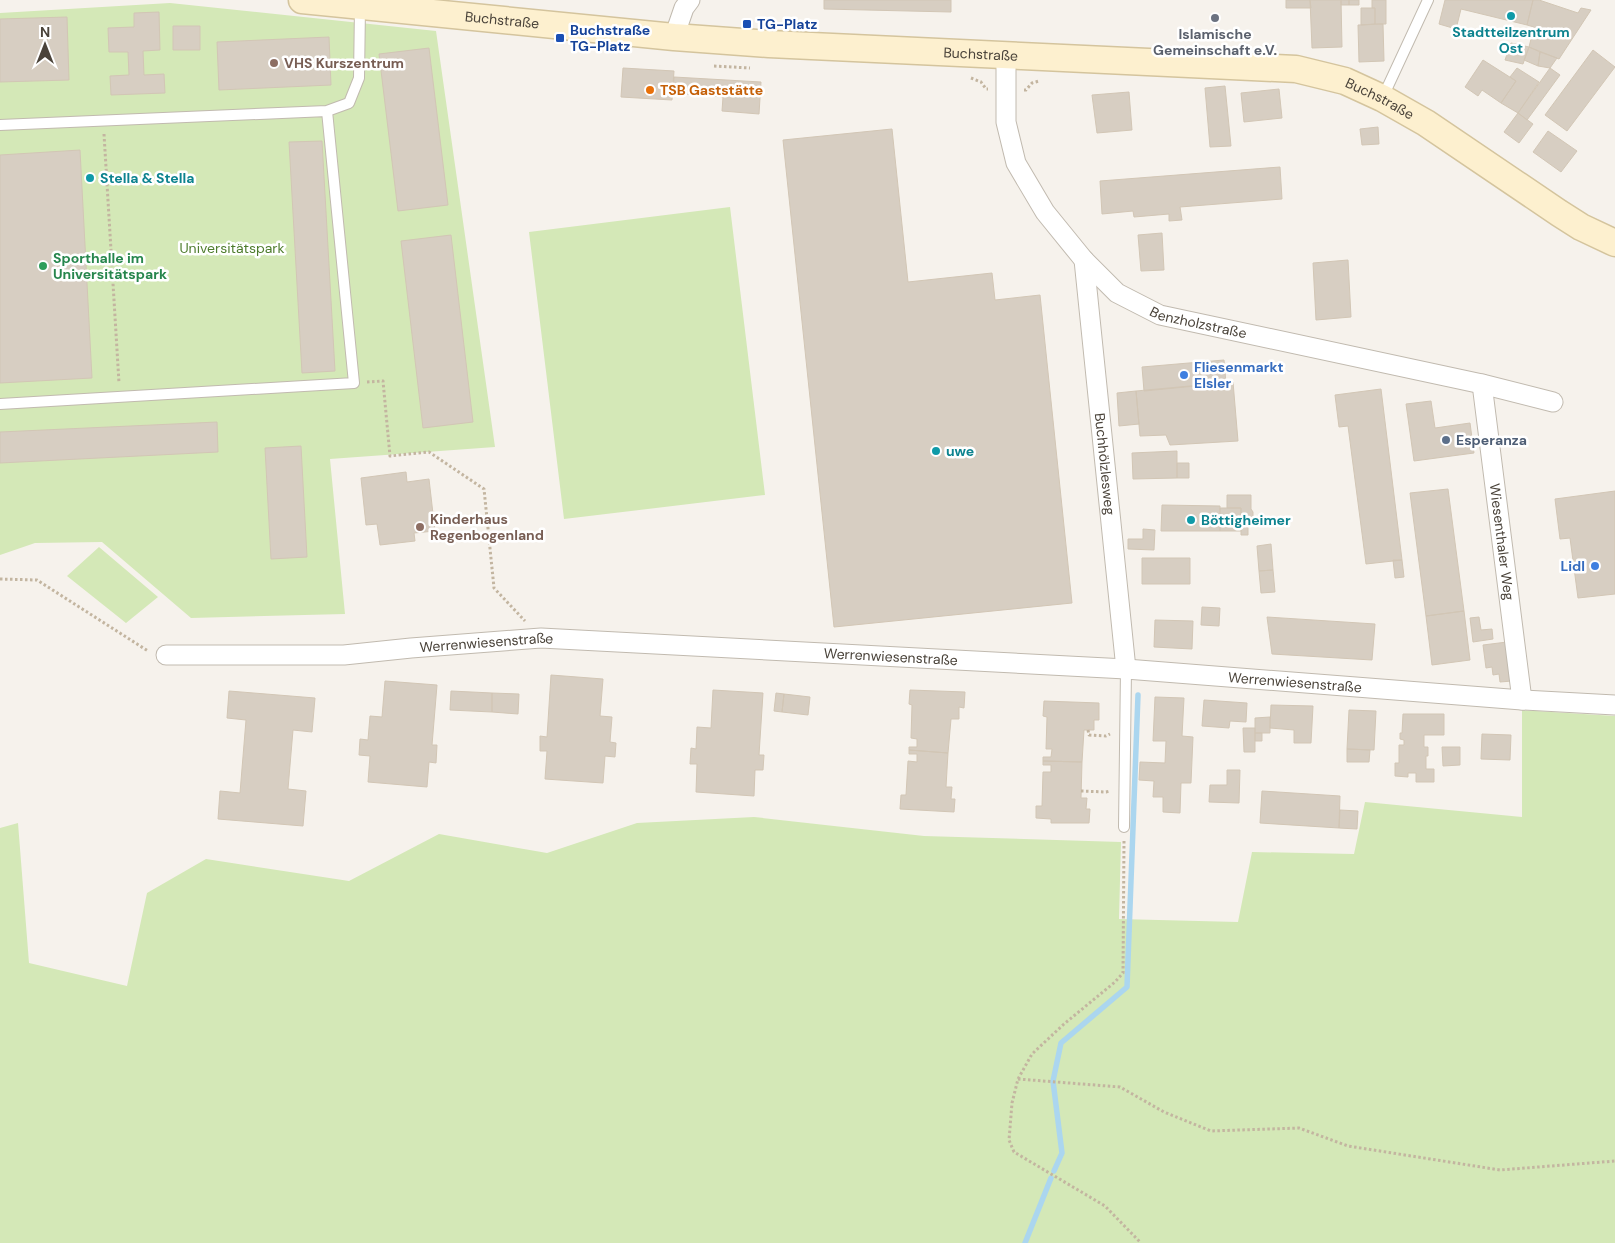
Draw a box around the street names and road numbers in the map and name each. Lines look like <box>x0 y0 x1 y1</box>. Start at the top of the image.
street label: Buchstraße <box>464 7 540 33</box>
street label: Buchstraße <box>943 43 1018 65</box>
street label: Buchstraße <box>1343 73 1417 123</box>
street label: Benzholzstraße <box>1147 302 1248 342</box>
street label: Buchhölzlesweg <box>1091 412 1119 516</box>
street label: Wiesenthaler Weg <box>1486 482 1518 601</box>
street label: Werrenwiesenstraße <box>419 629 554 656</box>
street label: Werrenwiesenstraße <box>823 644 958 669</box>
street label: Werrenwiesenstraße <box>1227 668 1362 696</box>

